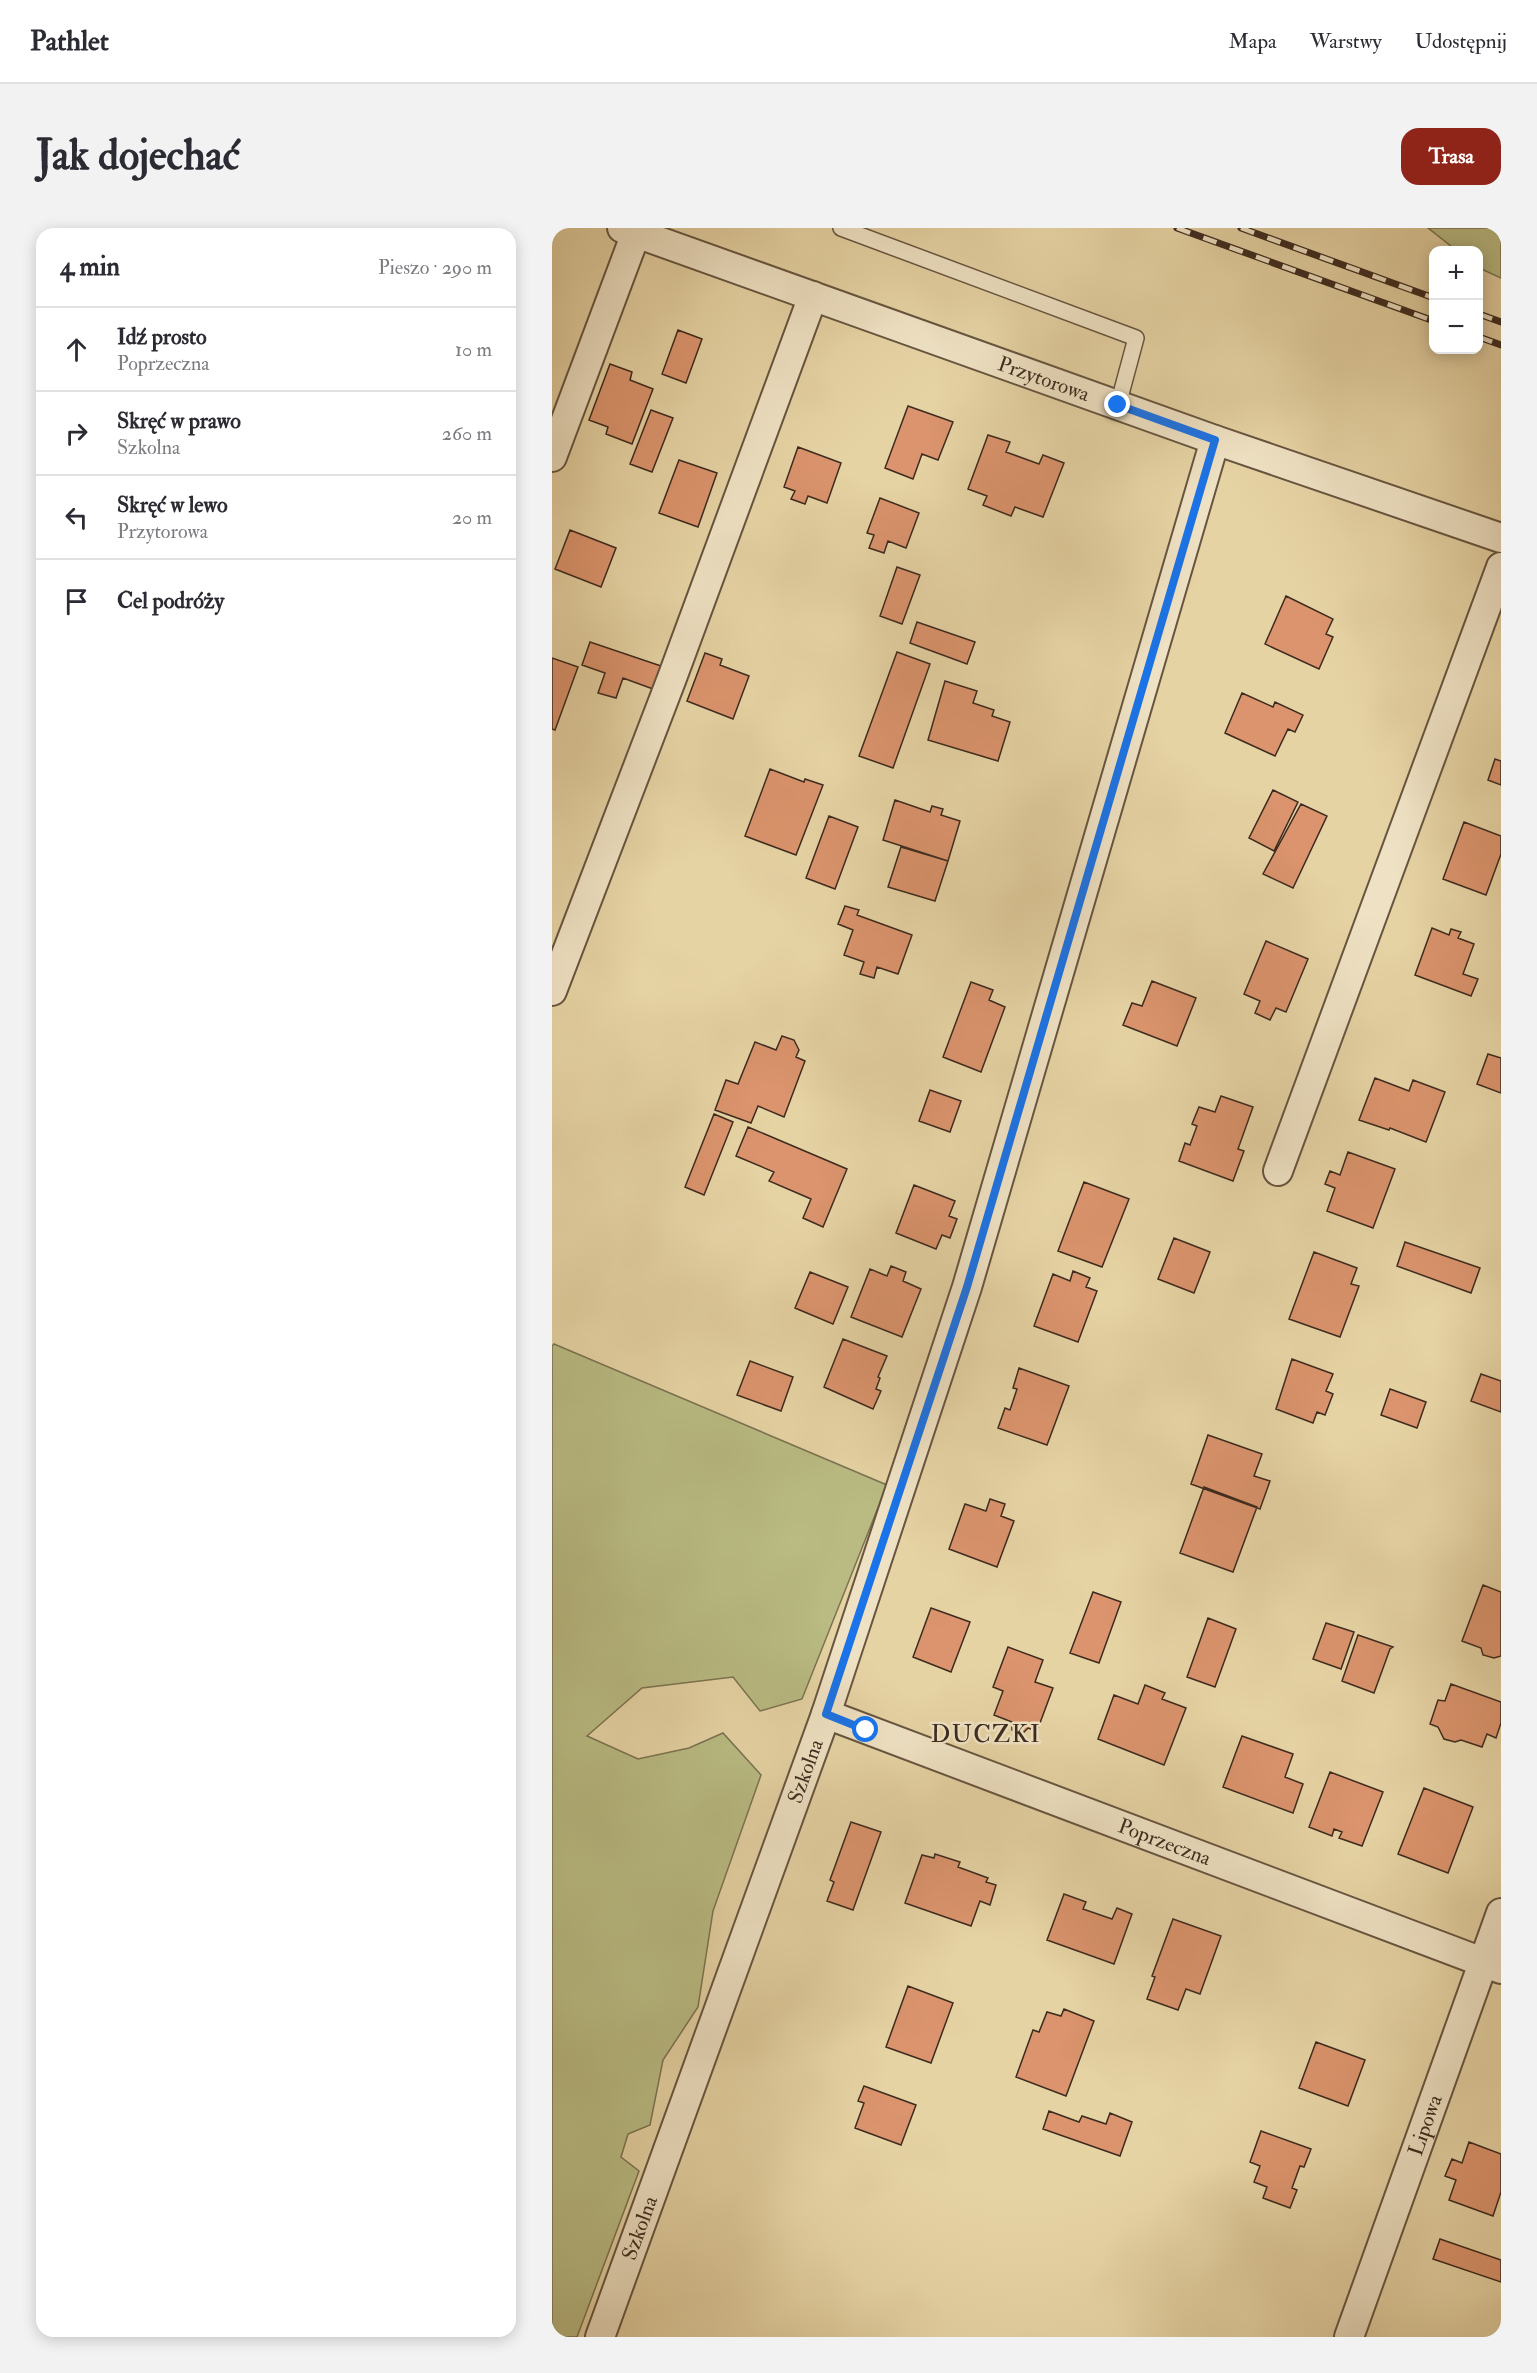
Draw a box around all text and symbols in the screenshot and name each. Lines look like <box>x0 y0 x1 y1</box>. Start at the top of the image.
text: Pathlet <box>30 24 109 59</box>
text: Mapa <box>1229 28 1277 55</box>
text: Warstwy <box>1310 28 1382 55</box>
text: Udostępnij <box>1415 28 1507 55</box>
button: Trasa <box>1401 128 1501 185</box>
text: Jak dojechać <box>36 130 240 182</box>
map controls <box>1429 246 1483 354</box>
button: + <box>1429 246 1483 300</box>
text: 4 min <box>60 251 120 283</box>
text: Pieszo · 290 m <box>378 255 492 280</box>
button: − <box>1429 300 1483 354</box>
text: Idź prosto <box>117 323 207 351</box>
icon: ahead <box>60 333 93 366</box>
text: 10 m <box>455 337 492 362</box>
street label: Przytorowa <box>994 350 1094 408</box>
text: Poprzeczna <box>117 351 210 376</box>
route end <box>1104 391 1130 417</box>
text: Skręć w prawo <box>117 407 241 435</box>
icon: right <box>60 417 93 450</box>
text: 260 m <box>442 421 492 446</box>
text: Szkolna <box>117 435 180 460</box>
text: Skręć w lewo <box>117 491 228 519</box>
icon: left <box>60 501 93 534</box>
text: 20 m <box>452 505 492 530</box>
text: Przytorowa <box>117 519 208 544</box>
icon: arrive <box>60 585 93 618</box>
text: Cel podróży <box>117 587 224 615</box>
route start <box>852 1716 878 1742</box>
district label: DUCZKI <box>931 1719 1041 1750</box>
street label: Szkolna <box>782 1735 830 1807</box>
street label: Poprzeczna <box>1114 1813 1215 1872</box>
street label: Lipowa <box>1402 2091 1449 2160</box>
street label: Szkolna <box>616 2192 664 2264</box>

